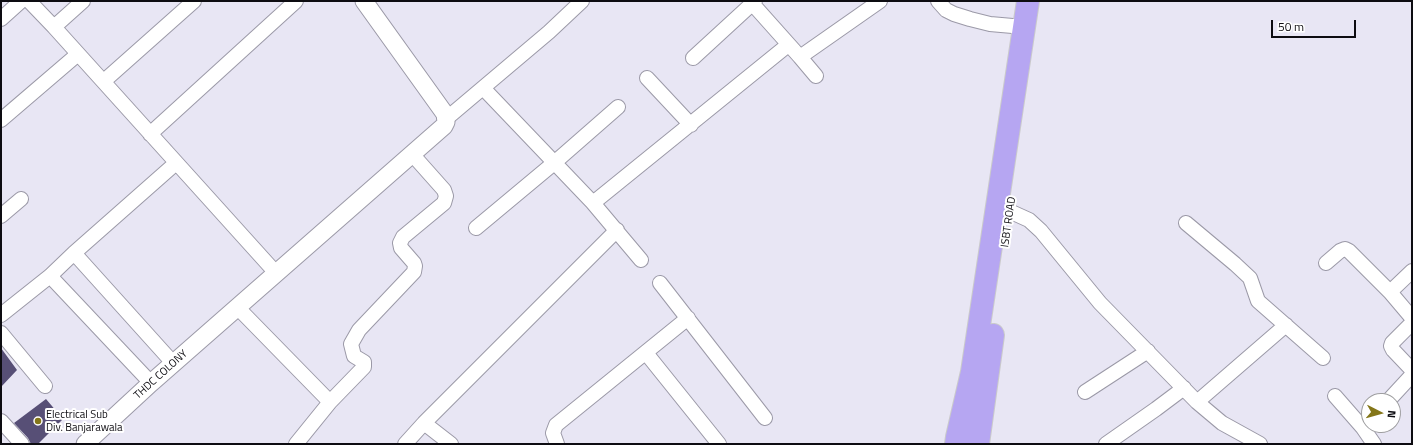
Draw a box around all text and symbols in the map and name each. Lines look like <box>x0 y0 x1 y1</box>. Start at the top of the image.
scale bar <box>1273 12 1358 38</box>
text: 50 m <box>1278 17 1304 36</box>
street label: ISBT ROAD <box>999 196 1019 248</box>
street label: THDC COLONY <box>132 348 190 402</box>
north arrow <box>1361 393 1401 433</box>
place label: Electrical Sub Div. Banjarawala <box>46 408 123 434</box>
text: N <box>1384 410 1400 419</box>
marker: Electrical Sub Div. Banjarawala <box>33 416 43 426</box>

